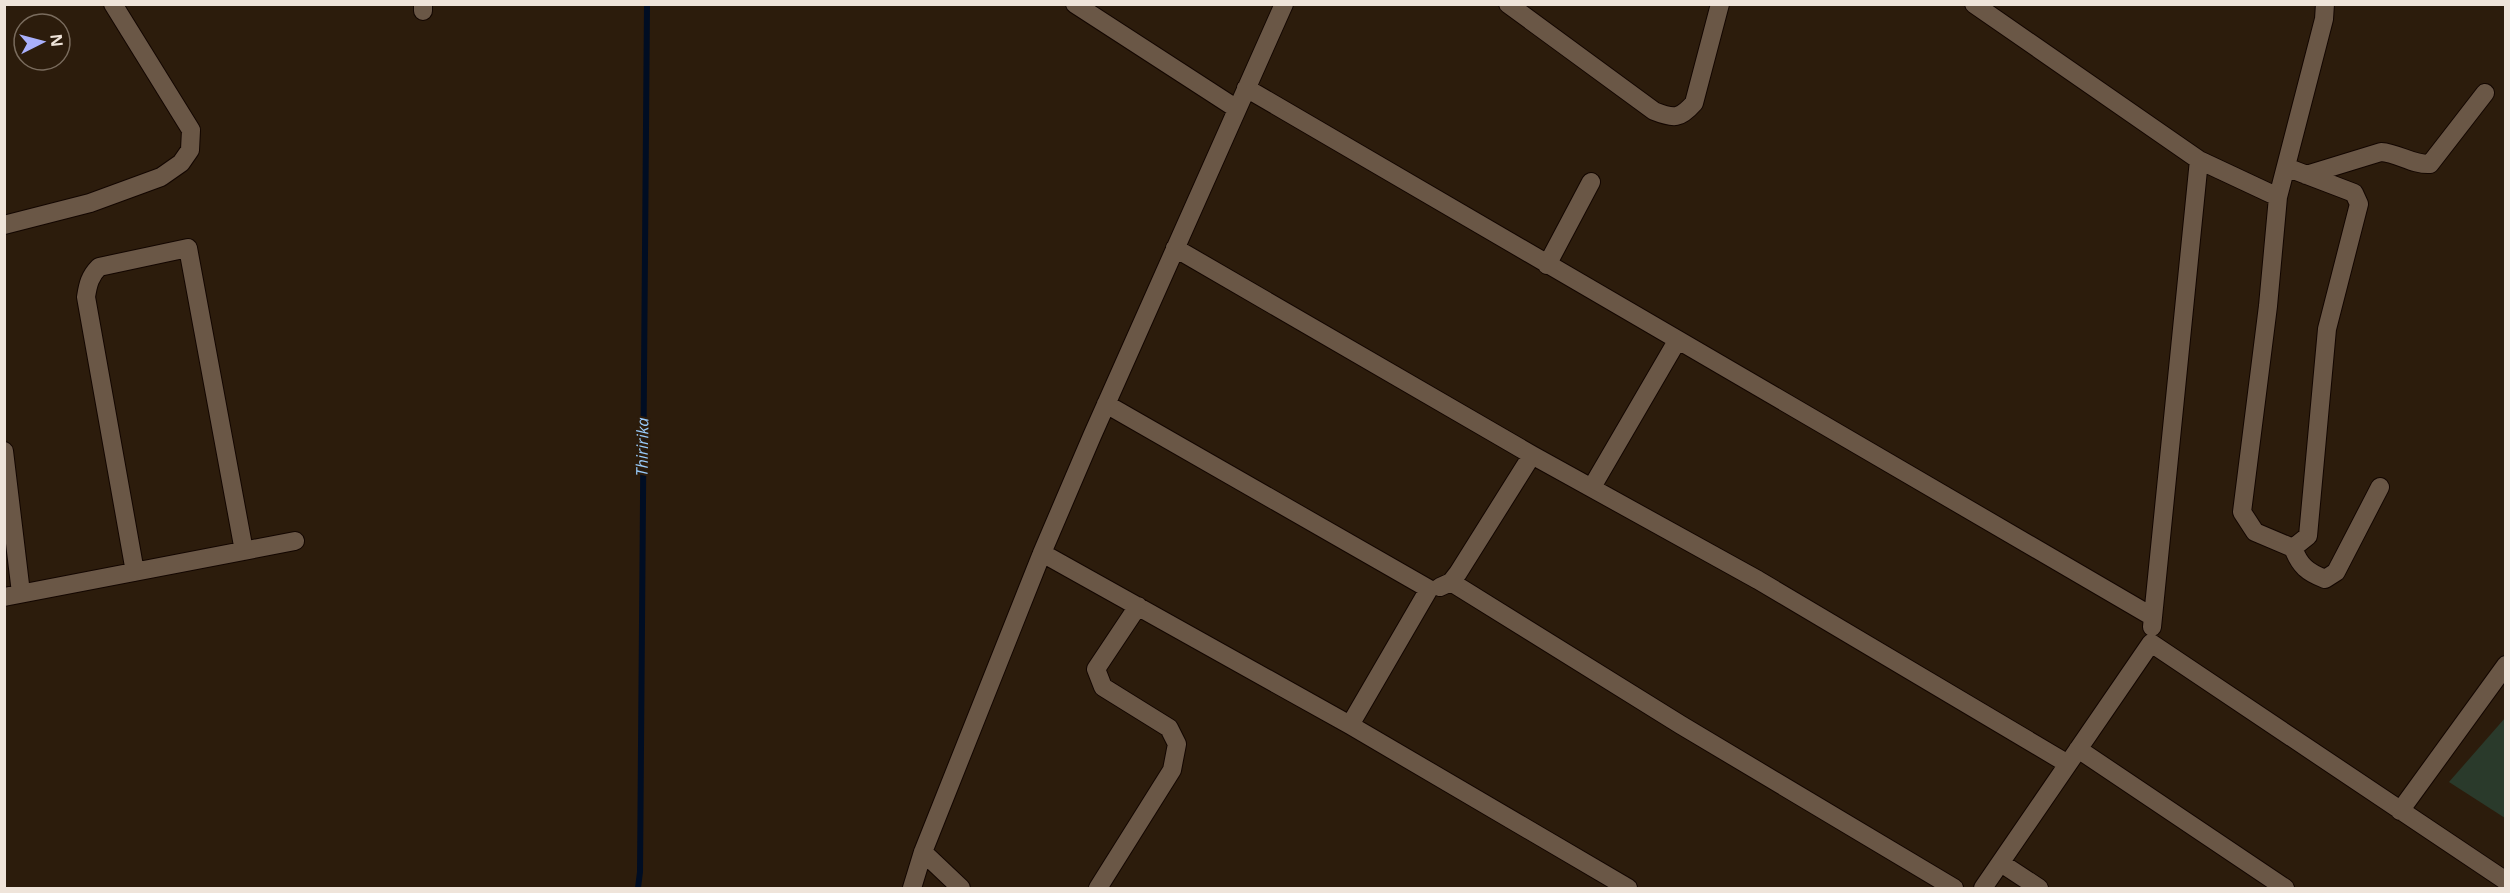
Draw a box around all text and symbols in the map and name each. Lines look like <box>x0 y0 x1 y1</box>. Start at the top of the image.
north arrow <box>12 12 72 72</box>
text: N <box>45 33 69 48</box>
water label: Thiririka <box>630 417 654 477</box>

